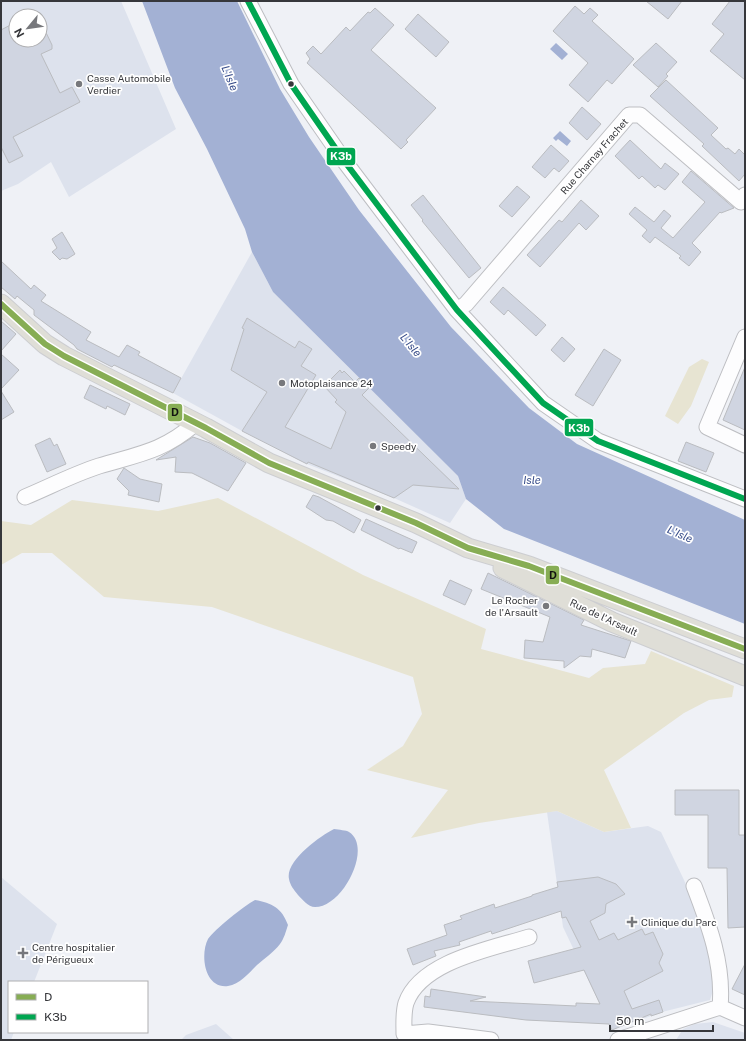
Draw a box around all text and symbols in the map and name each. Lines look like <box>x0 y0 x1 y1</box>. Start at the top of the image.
north arrow <box>8 8 48 48</box>
text: N <box>12 26 27 40</box>
water label: L'Isle <box>219 64 241 92</box>
place label: Casse Automobile Verdier <box>87 72 171 96</box>
marker: Casse Automobile Verdier <box>74 79 84 89</box>
unlabelled marker <box>286 79 296 89</box>
street label: Rue Charnay Frachet <box>558 115 630 197</box>
line badge: K3b <box>326 147 356 166</box>
text: K3b <box>330 150 352 162</box>
water label: L'Isle <box>398 331 424 359</box>
place label: Motoplaisance 24 <box>290 377 373 389</box>
marker: Motoplaisance 24 <box>277 378 287 388</box>
line badge: D <box>167 403 183 422</box>
text: D <box>171 406 179 418</box>
line badge: K3b <box>564 418 594 437</box>
text: K3b <box>568 422 590 434</box>
place label: Speedy <box>381 440 417 452</box>
marker: Speedy <box>368 441 378 451</box>
water label: Isle <box>523 474 541 486</box>
unlabelled marker <box>373 503 383 513</box>
water label: L'Isle <box>666 523 694 545</box>
line badge: D <box>545 565 560 585</box>
text: D <box>549 569 557 581</box>
place label: Le Rocher de l'Arsault <box>485 594 538 618</box>
street label: Rue de l'Arsault <box>568 596 640 638</box>
marker: Le Rocher de l'Arsault <box>541 601 551 611</box>
marker: Clinique du Parc <box>626 916 638 928</box>
place label: Clinique du Parc <box>641 916 717 928</box>
place label: Centre hospitalier de Périgueux <box>32 941 115 965</box>
marker: Centre hospitalier de Périgueux <box>17 947 29 959</box>
legend <box>8 981 148 1033</box>
text: D <box>44 990 52 1004</box>
scale bar <box>610 1007 713 1033</box>
text: K3b <box>44 1010 67 1024</box>
text: 50 m <box>616 1014 644 1028</box>

